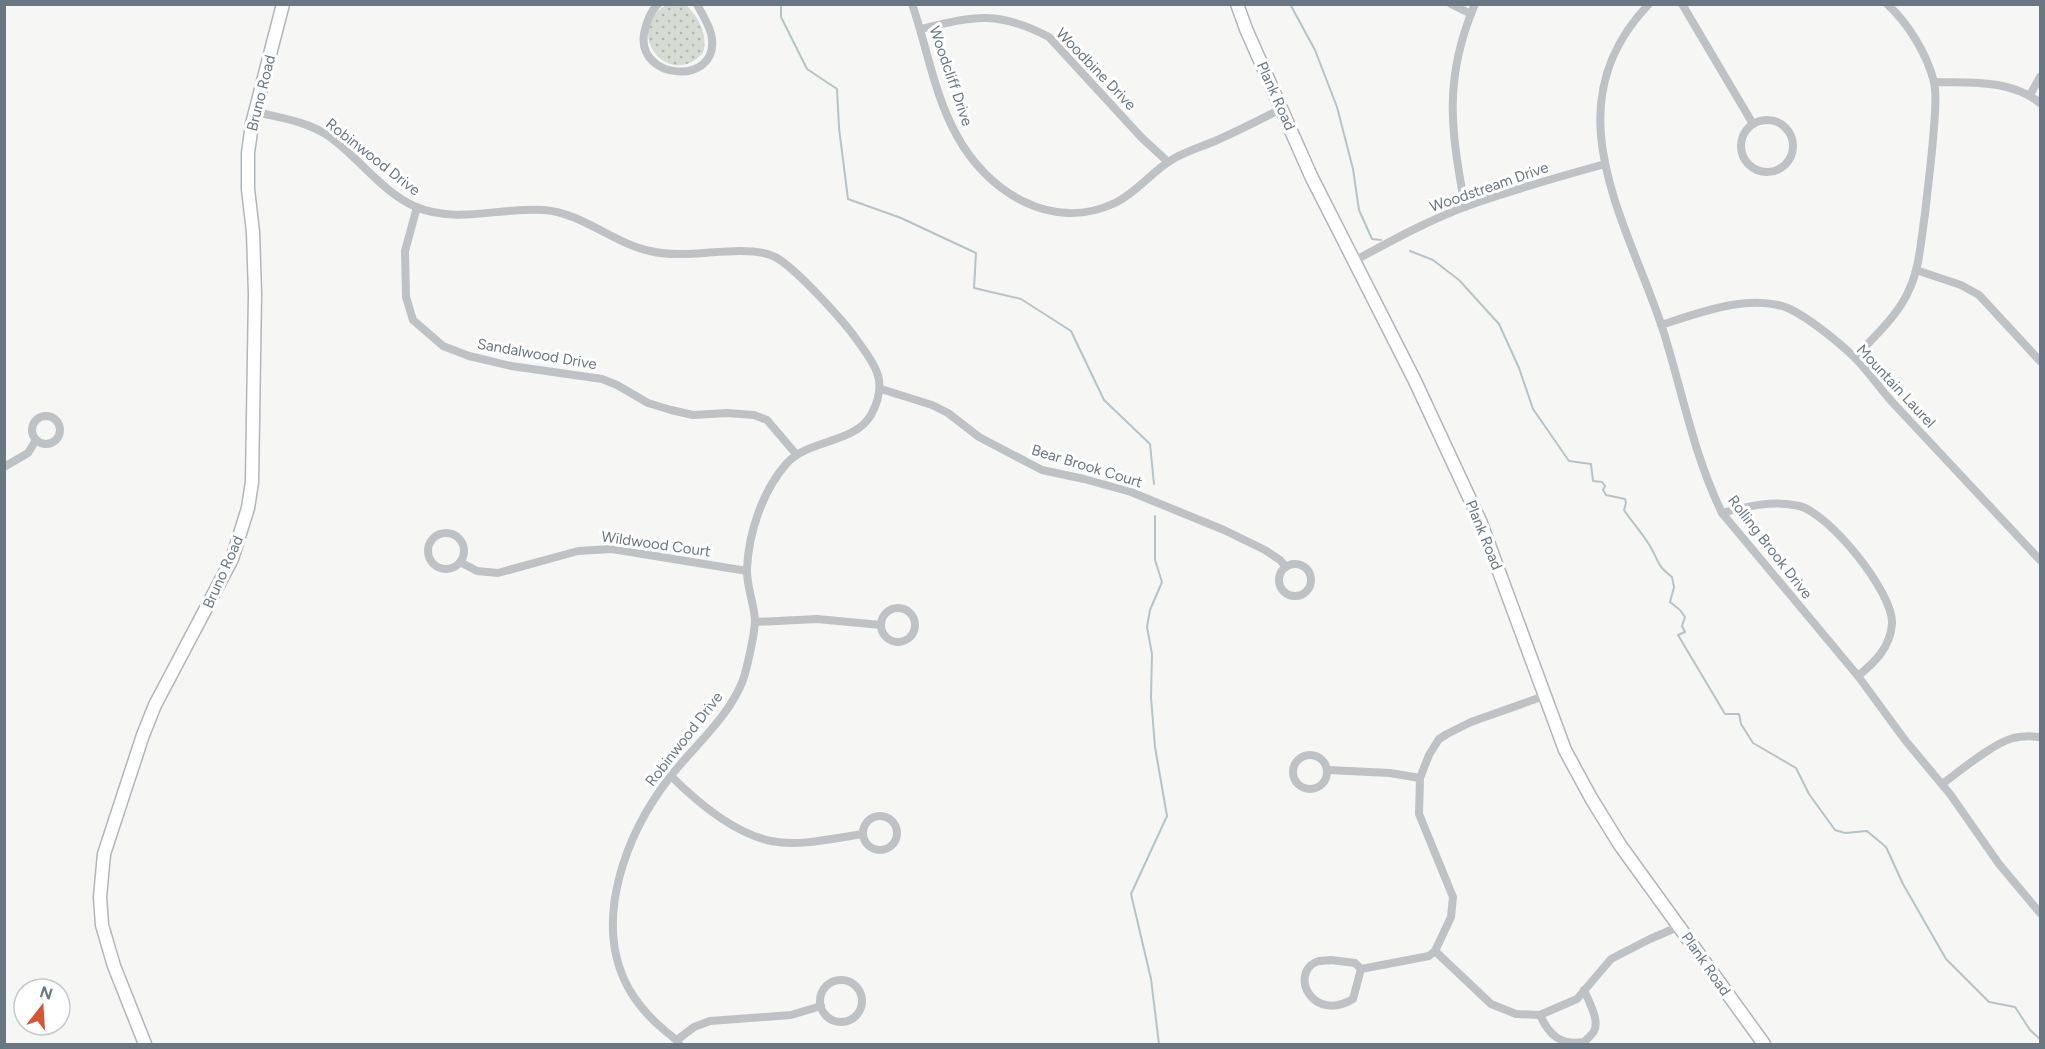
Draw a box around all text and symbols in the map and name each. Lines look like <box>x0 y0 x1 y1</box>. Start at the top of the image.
street label: Woodcliff Drive <box>926 24 976 128</box>
street label: Woodbine Drive <box>1052 24 1140 114</box>
street label: Bruno Road <box>243 53 279 133</box>
street label: Plank Road <box>1253 59 1299 133</box>
street label: Robinwood Drive <box>322 115 424 199</box>
street label: Woodstream Drive <box>1427 158 1551 216</box>
street label: Sandalwood Drive <box>476 335 598 373</box>
street label: Mountain Laurel <box>1853 341 1939 431</box>
street label: Bear Brook Court <box>1029 441 1145 492</box>
street label: Rolling Brook Drive <box>1724 492 1816 602</box>
street label: Plank Road <box>1462 498 1506 572</box>
street label: Wildwood Court <box>600 527 712 561</box>
street label: Bruno Road <box>199 533 247 611</box>
street label: Robinwood Drive <box>642 688 726 790</box>
street label: Plank Road <box>1678 929 1734 999</box>
north arrow <box>12 977 72 1037</box>
text: N <box>38 982 55 1004</box>

